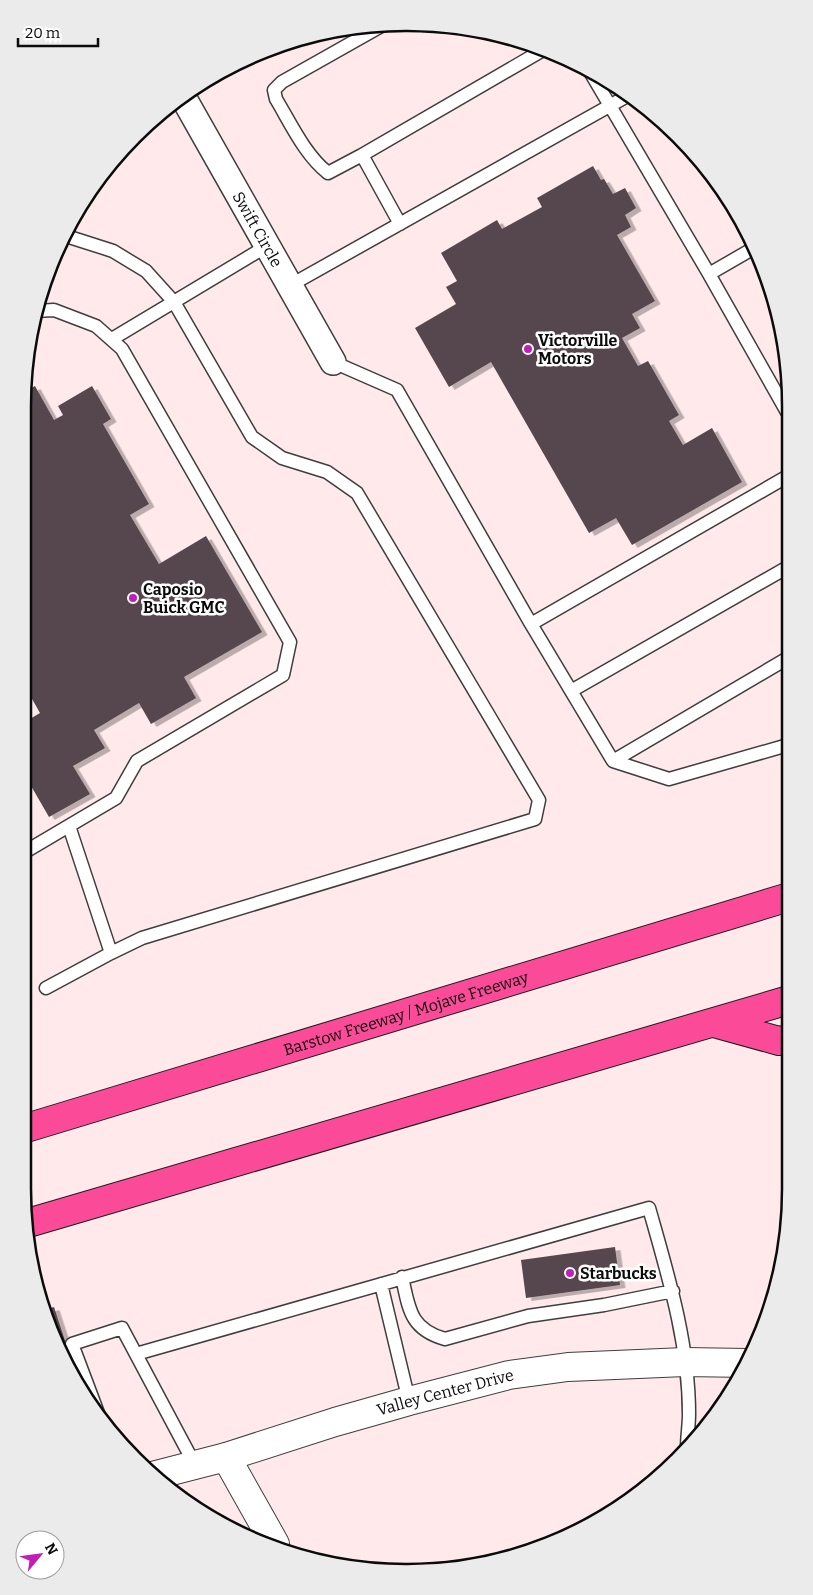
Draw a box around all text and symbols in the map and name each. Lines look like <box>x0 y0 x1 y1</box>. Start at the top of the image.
scale bar <box>18 15 98 47</box>
text: 20 m <box>25 24 61 42</box>
street label: Swift Circle <box>229 188 286 271</box>
place label: Victorville Motors <box>538 331 618 368</box>
marker: Victorville Motors <box>522 343 534 355</box>
place label: Caposio Buick GMC <box>143 580 225 617</box>
marker: Caposio Buick GMC <box>127 592 139 604</box>
street label: Barstow Freeway / Mojave Freeway <box>281 967 531 1060</box>
place label: Starbucks <box>580 1264 657 1283</box>
marker: Starbucks <box>564 1267 576 1279</box>
street label: Valley Center Drive <box>375 1365 516 1420</box>
north arrow <box>15 1530 65 1580</box>
text: N <box>41 1540 61 1558</box>

